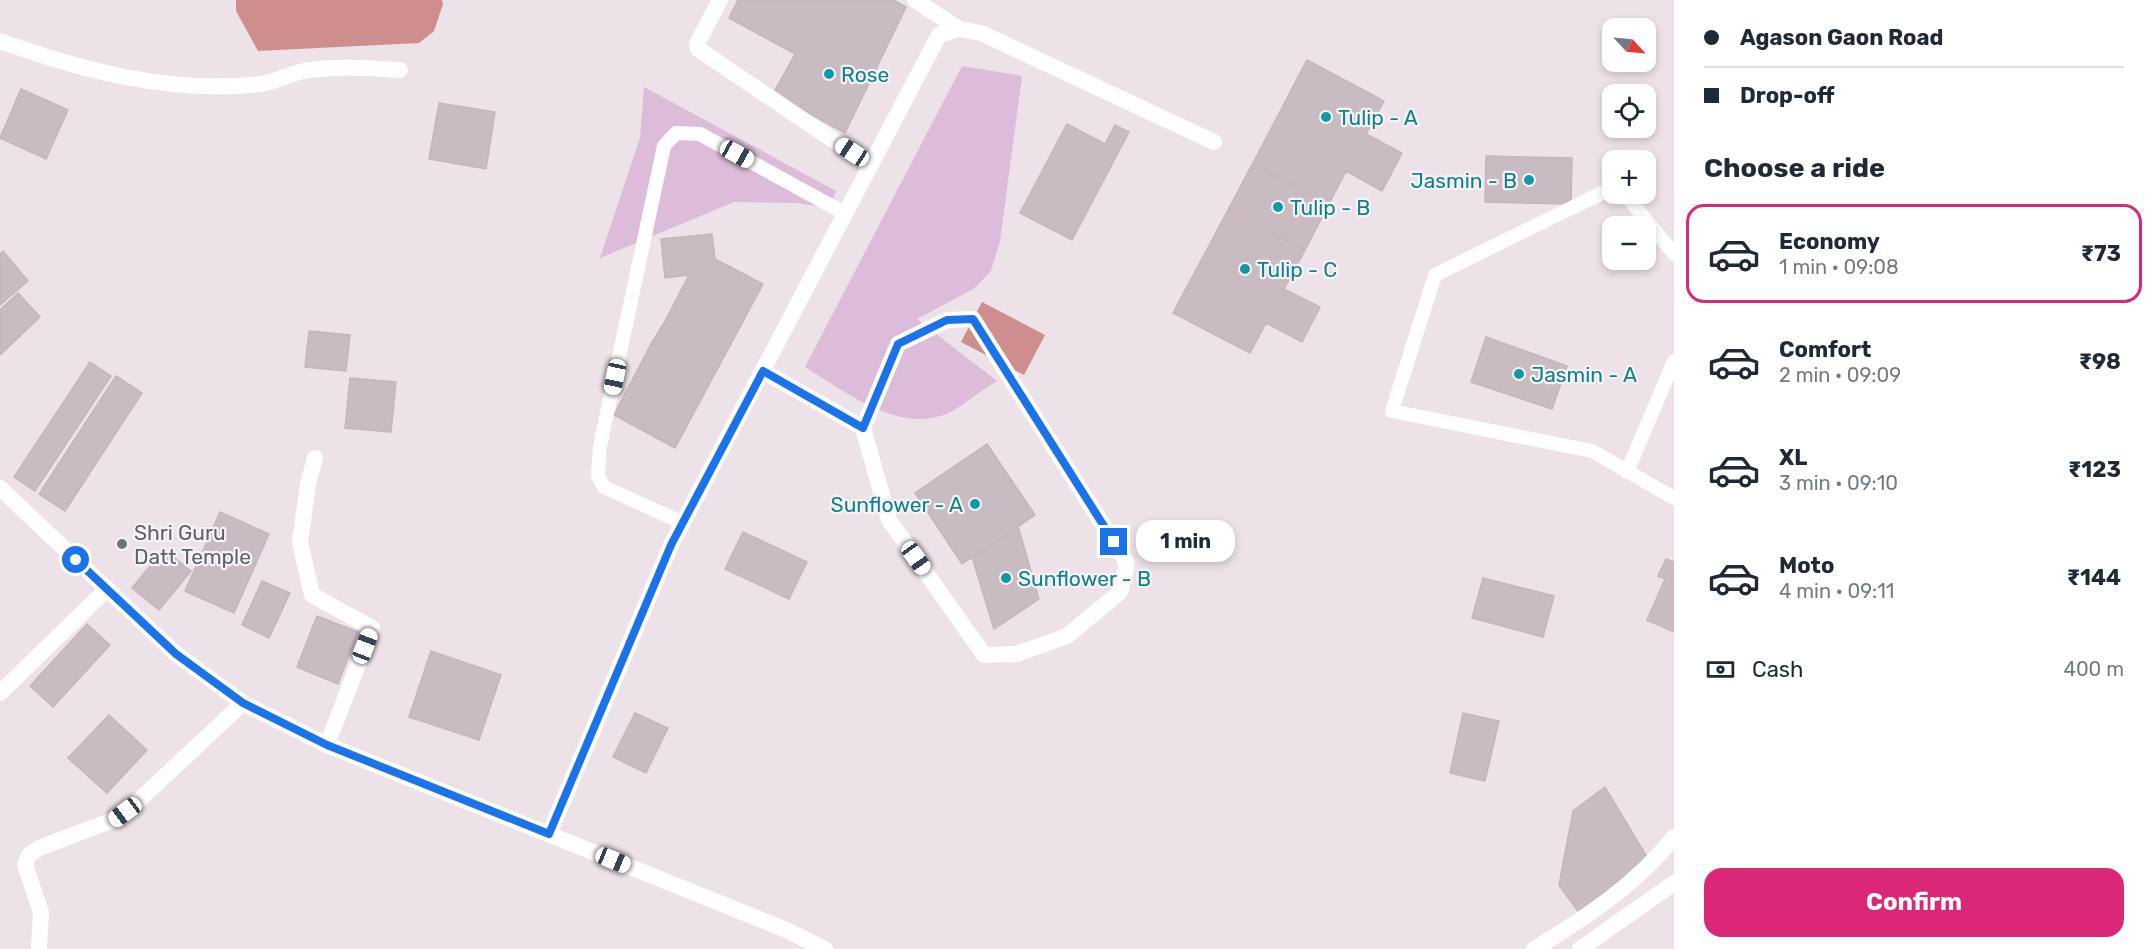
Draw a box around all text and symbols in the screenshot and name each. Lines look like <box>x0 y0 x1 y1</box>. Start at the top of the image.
north arrow <box>1602 18 1656 72</box>
map controls <box>1602 18 1656 270</box>
text: Agason Gaon Road <box>1740 24 1943 51</box>
place label: Rose <box>841 62 889 87</box>
marker: Rose <box>822 67 836 81</box>
text: Drop-off <box>1740 82 1835 109</box>
button: locate <box>1602 84 1656 138</box>
place label: Tulip - A <box>1338 105 1418 130</box>
marker: Tulip - A <box>1319 110 1333 124</box>
car <box>832 135 872 169</box>
car <box>717 137 757 171</box>
button: + <box>1602 150 1656 204</box>
text: Choose a ride <box>1704 152 1885 184</box>
place label: Jasmin - B <box>1411 168 1517 193</box>
marker: Jasmin - B <box>1522 173 1536 187</box>
place label: Tulip - B <box>1290 195 1370 220</box>
marker: Tulip - B <box>1271 200 1285 214</box>
button: − <box>1602 216 1656 270</box>
icon: car <box>1707 227 1761 281</box>
text: Economy <box>1779 228 1880 255</box>
text: ₹73 <box>2081 240 2121 267</box>
text: 1 min · 09:08 <box>1779 255 1899 279</box>
place label: Tulip - C <box>1257 257 1337 282</box>
marker: Tulip - C <box>1238 262 1252 276</box>
icon: car <box>1707 335 1761 389</box>
text: Comfort <box>1779 336 1871 363</box>
text: ₹98 <box>2079 348 2121 375</box>
car <box>602 358 628 396</box>
place label: Jasmin - A <box>1531 362 1637 387</box>
text: 2 min · 09:09 <box>1779 363 1901 387</box>
marker: Jasmin - A <box>1512 367 1526 381</box>
icon: car <box>1707 443 1761 497</box>
text: XL <box>1779 444 1807 471</box>
text: ₹123 <box>2068 456 2121 483</box>
text: 3 min · 09:10 <box>1779 471 1898 495</box>
place label: Sunflower - A <box>831 492 963 517</box>
marker: Sunflower - A <box>968 497 982 511</box>
place label: Shri Guru Datt Temple <box>134 520 251 569</box>
callout: 1 min <box>1135 521 1234 563</box>
route end <box>1100 528 1127 555</box>
text: 1 min <box>1160 529 1211 553</box>
marker: Shri Guru Datt Temple <box>115 537 129 551</box>
car <box>898 538 934 578</box>
route start <box>62 546 89 573</box>
icon: car <box>1707 551 1761 605</box>
text: Moto <box>1779 552 1834 579</box>
text: ₹144 <box>2067 564 2121 591</box>
place label: Sunflower - B <box>1018 566 1151 591</box>
marker: Sunflower - B <box>999 571 1013 585</box>
text: 4 min · 09:11 <box>1779 579 1894 603</box>
car <box>350 626 380 666</box>
icon: cash <box>1704 653 1737 686</box>
text: Cash <box>1752 656 1803 683</box>
text: 400 m <box>2064 657 2124 681</box>
car <box>105 794 145 830</box>
car <box>593 845 633 875</box>
button: Confirm <box>1704 868 2124 937</box>

